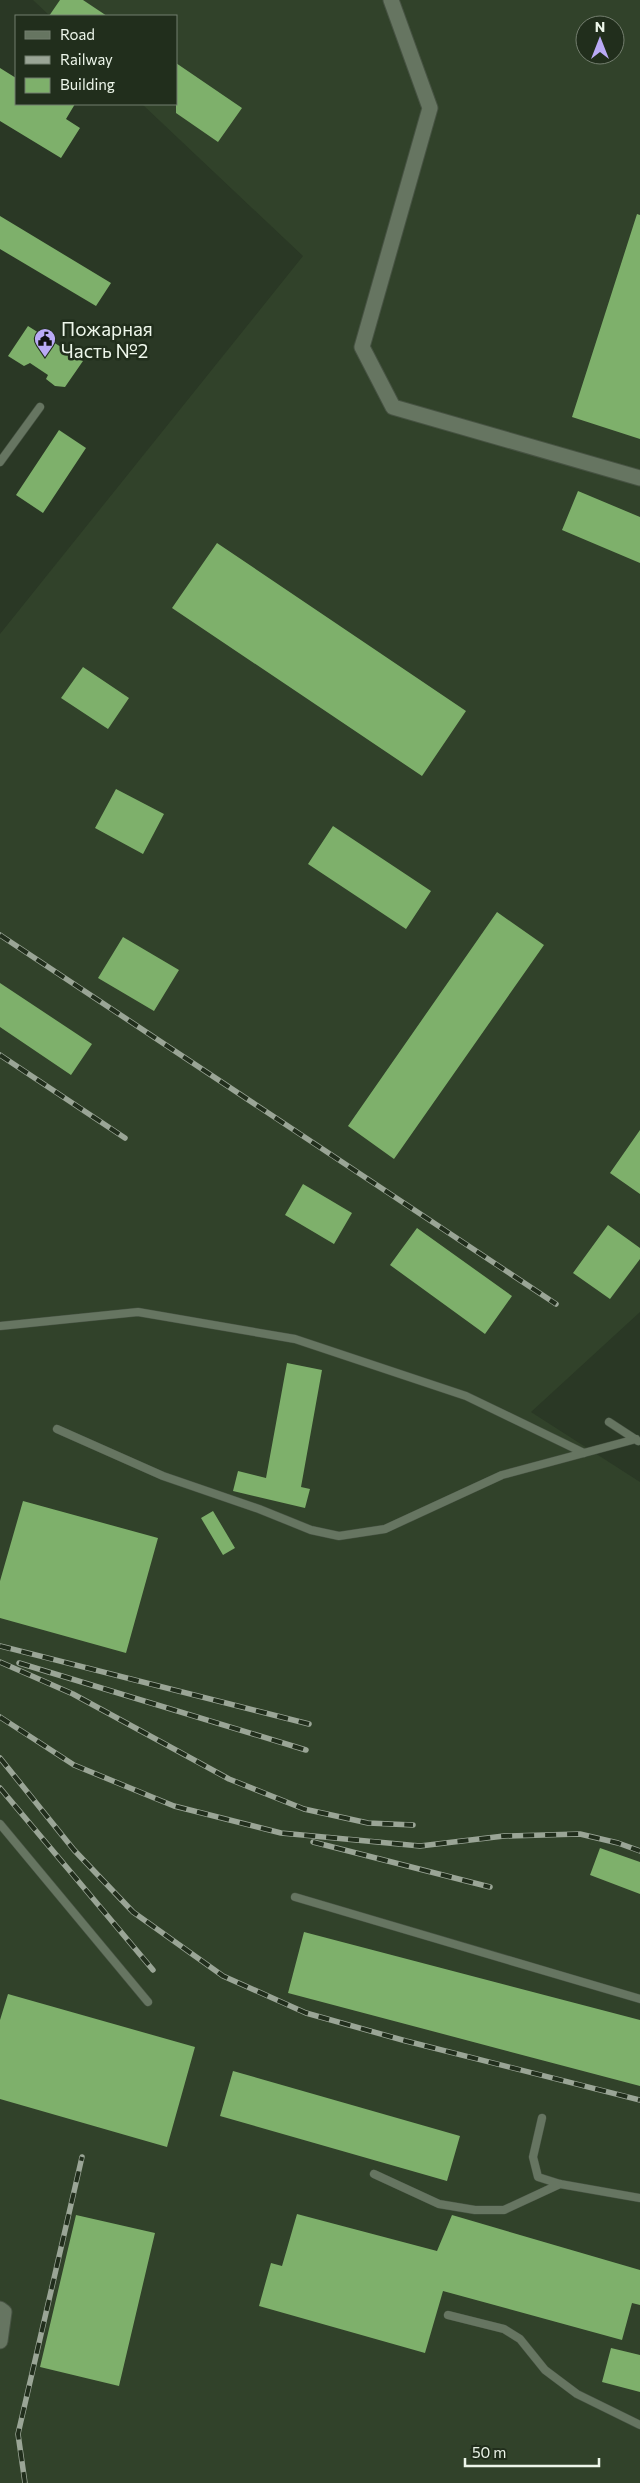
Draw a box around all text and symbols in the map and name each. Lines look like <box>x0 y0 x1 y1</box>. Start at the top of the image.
legend <box>15 15 178 105</box>
north arrow <box>575 15 625 65</box>
text: N <box>595 18 605 35</box>
text: Road <box>60 25 95 43</box>
text: Railway <box>60 50 113 68</box>
text: Building <box>60 75 115 93</box>
place label: Пожарная Часть №2 <box>61 317 153 362</box>
public building icon: Пожарная Часть №2 <box>33 327 57 358</box>
scale bar <box>465 2436 599 2468</box>
text: 50 m <box>472 2443 506 2461</box>

